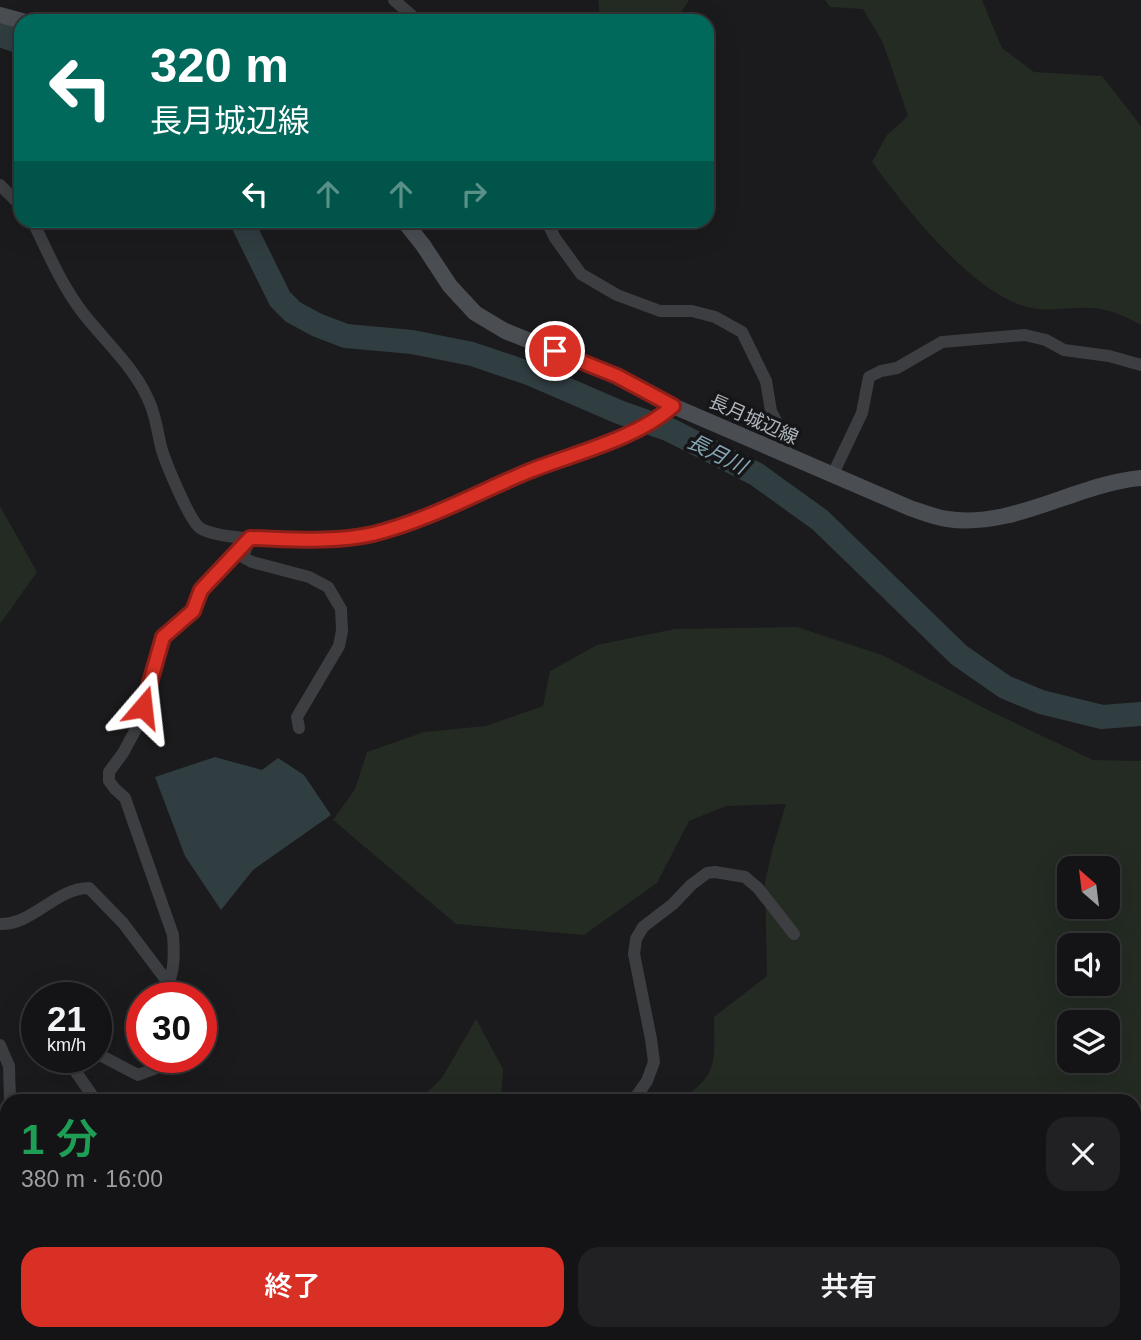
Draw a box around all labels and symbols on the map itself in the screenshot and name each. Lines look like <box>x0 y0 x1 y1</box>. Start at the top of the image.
pin <box>525 321 585 381</box>
street label: 長月城辺線 <box>706 391 801 448</box>
water label: 長月川 <box>684 429 752 479</box>
position arrow <box>106 670 180 744</box>
north arrow <box>1057 856 1120 919</box>
speed limit sign: 30 <box>126 982 217 1073</box>

